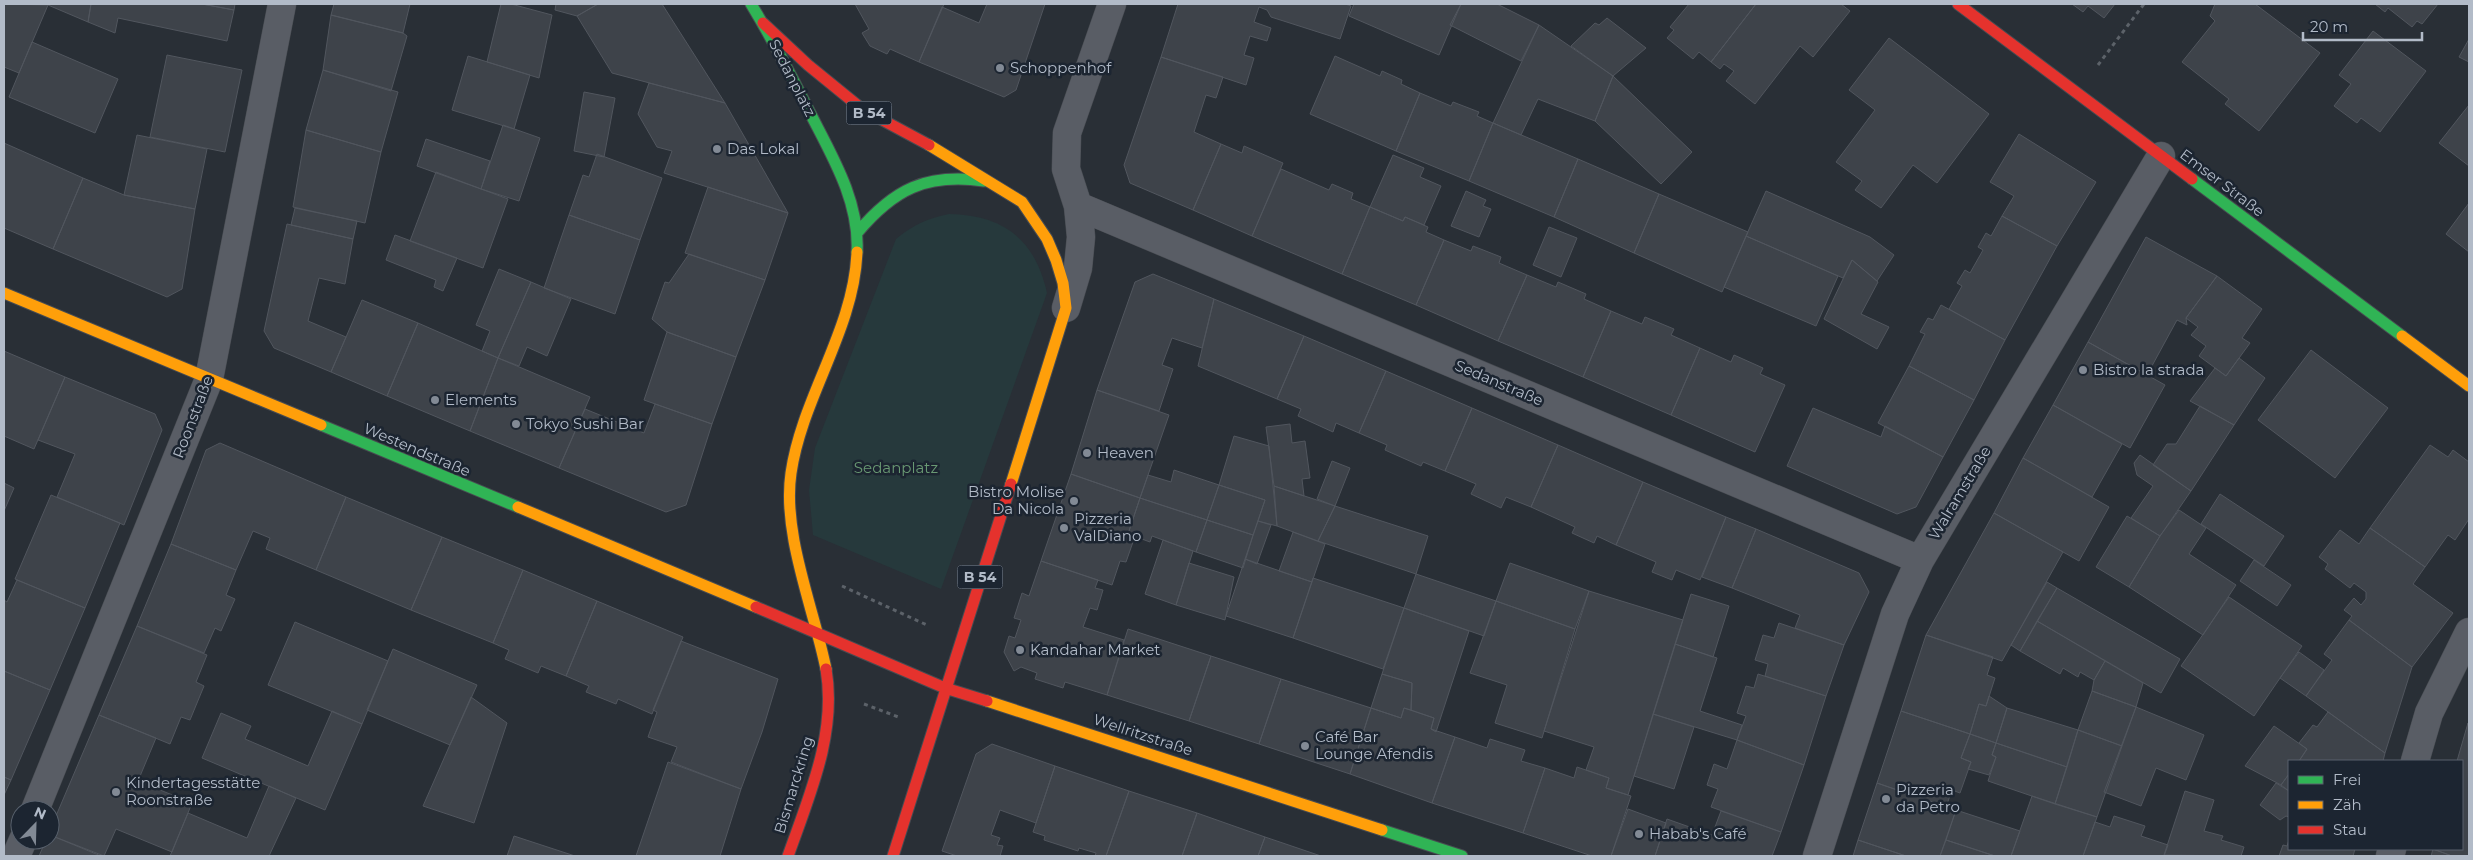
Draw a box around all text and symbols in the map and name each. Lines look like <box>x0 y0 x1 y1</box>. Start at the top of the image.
scale bar <box>2303 10 2422 42</box>
text: 20 m <box>2310 17 2348 36</box>
street label: Sedanplatz <box>765 36 820 120</box>
place label: Schoppenhof <box>1010 58 1112 77</box>
marker: Schoppenhof <box>994 62 1006 74</box>
road number: B 54 <box>846 102 892 125</box>
place label: Das Lokal <box>727 139 799 158</box>
marker: Das Lokal <box>711 143 723 155</box>
street label: Emser Straße <box>2176 145 2268 221</box>
street label: Sedanstraße <box>1452 355 1546 410</box>
place label: Bistro la strada <box>2093 360 2204 379</box>
marker: Bistro la strada <box>2077 364 2089 376</box>
street label: Roonstraße <box>168 373 217 461</box>
place label: Elements <box>445 390 517 409</box>
marker: Elements <box>429 394 441 406</box>
place label: Tokyo Sushi Bar <box>526 414 644 433</box>
street label: Westendstraße <box>361 418 473 481</box>
marker: Tokyo Sushi Bar <box>510 418 522 430</box>
place label: Heaven <box>1097 443 1154 462</box>
street label: Walramstraße <box>1924 443 1995 543</box>
marker: Heaven <box>1081 447 1093 459</box>
park label: Sedanplatz <box>854 458 938 477</box>
place label: Bistro Molise Da Nicola <box>968 482 1064 518</box>
marker: Bistro Molise Da Nicola <box>1068 495 1080 507</box>
place label: Pizzeria ValDiano <box>1074 509 1141 545</box>
marker: Pizzeria ValDiano <box>1058 522 1070 534</box>
road number: B 54 <box>958 566 1002 588</box>
place label: Kandahar Market <box>1030 640 1160 659</box>
marker: Kandahar Market <box>1014 644 1026 656</box>
street label: Wellritzstraße <box>1091 710 1195 760</box>
place label: Café Bar Lounge Afendis <box>1315 727 1433 763</box>
street label: Bismarckring <box>770 734 817 836</box>
marker: Café Bar Lounge Afendis <box>1299 740 1311 752</box>
legend <box>2288 760 2463 850</box>
text: Frei <box>2333 770 2361 789</box>
place label: Kindertagesstätte Roonstraße <box>126 773 260 809</box>
place label: Pizzeria da Petro <box>1896 780 1960 816</box>
marker: Kindertagesstätte Roonstraße <box>110 786 122 798</box>
marker: Pizzeria da Petro <box>1880 793 1892 805</box>
text: Zäh <box>2333 795 2362 814</box>
north arrow <box>10 800 60 850</box>
text: N <box>31 803 49 824</box>
text: Stau <box>2333 820 2367 839</box>
place label: Habab's Café <box>1649 824 1747 843</box>
marker: Habab's Café <box>1633 828 1645 840</box>

